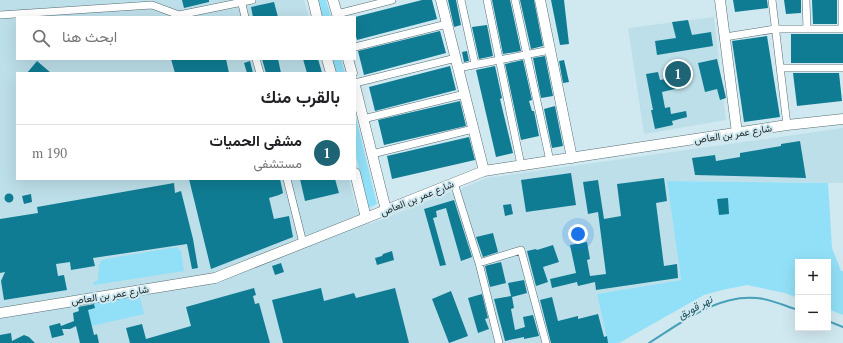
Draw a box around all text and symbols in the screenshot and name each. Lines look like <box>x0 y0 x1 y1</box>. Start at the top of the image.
search box <box>16 16 356 60</box>
text: ابحث هنا <box>62 26 117 46</box>
icon: search <box>30 27 52 49</box>
pin: 1 <box>665 59 691 89</box>
text: بالقرب منك <box>261 85 340 108</box>
street label: شارع عمر بن العاص <box>693 121 773 147</box>
text: مشفى الحميات <box>210 130 302 150</box>
text: 190 m <box>32 144 67 162</box>
text: 1 <box>323 144 331 162</box>
text: مستشفى <box>254 154 302 172</box>
street label: شارع عمر بن العاص <box>378 177 456 219</box>
your location <box>568 224 588 244</box>
map controls <box>795 259 831 331</box>
button: + <box>795 259 831 295</box>
street label: شارع عمر بن العاص <box>70 282 150 308</box>
water label: نهر قويق <box>675 292 716 322</box>
button: − <box>795 295 831 331</box>

